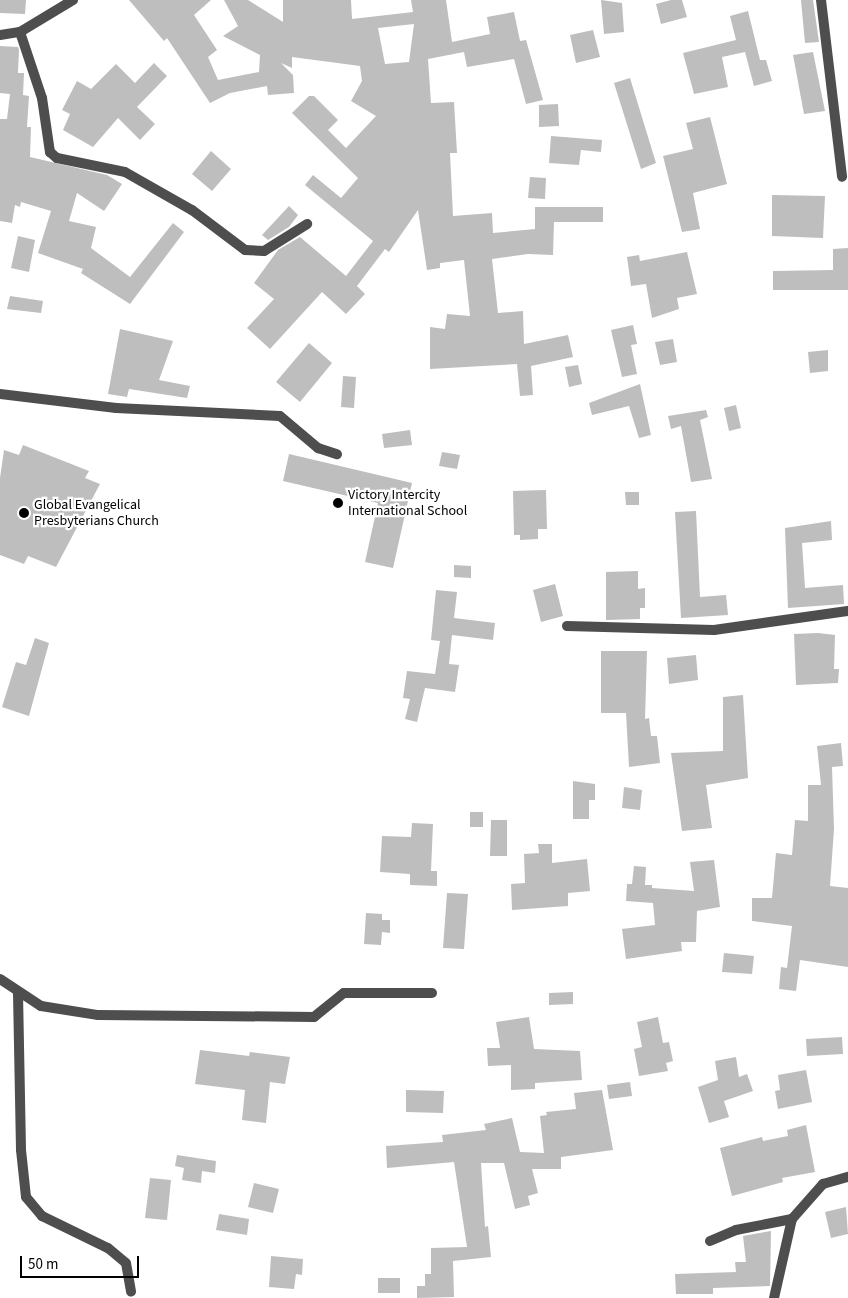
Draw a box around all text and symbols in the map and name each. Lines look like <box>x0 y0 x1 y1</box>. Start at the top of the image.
place label: Victory Intercity International School <box>348 487 467 520</box>
place label: Global Evangelical Presbyterians Church <box>34 497 159 530</box>
marker: Victory Intercity International School <box>332 497 344 509</box>
marker: Global Evangelical Presbyterians Church <box>18 507 30 519</box>
scale bar <box>22 1246 141 1278</box>
text: 50 m <box>28 1254 58 1275</box>

